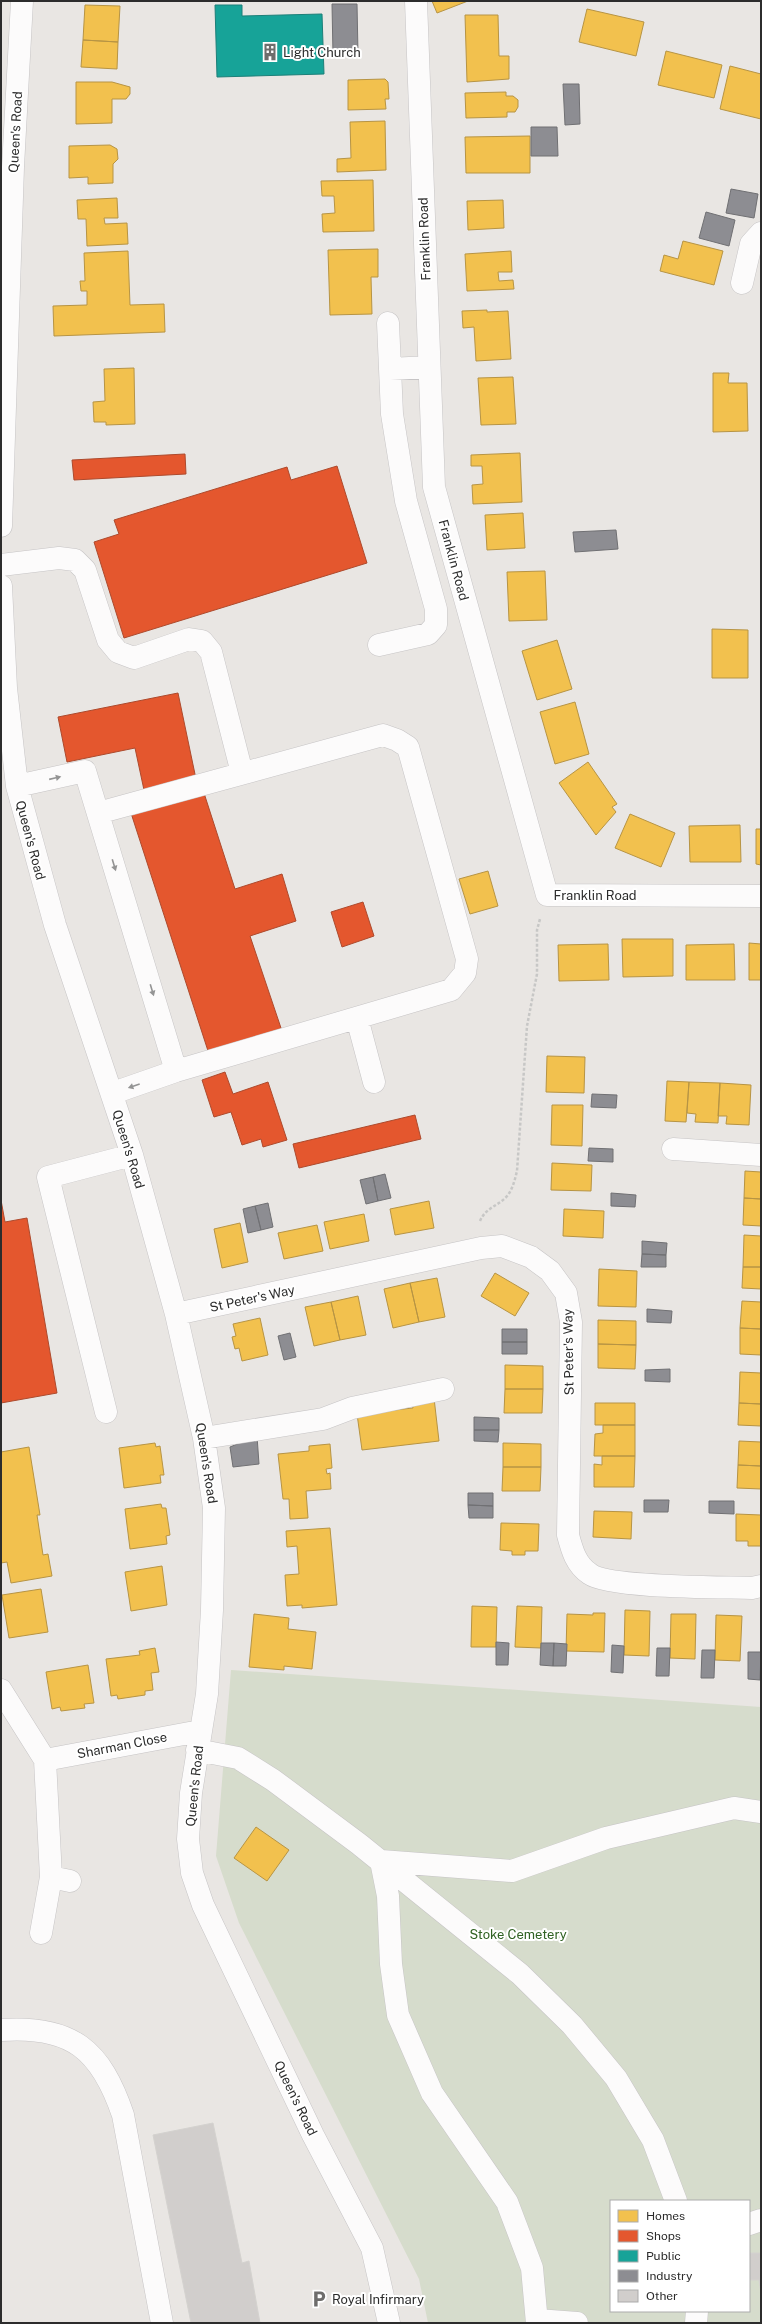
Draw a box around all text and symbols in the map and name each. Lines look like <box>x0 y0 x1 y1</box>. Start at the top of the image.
building icon: Light Church <box>260 42 280 62</box>
place label: Light Church <box>283 45 361 60</box>
street label: Queen's Road <box>6 91 25 173</box>
street label: Franklin Road <box>416 197 433 281</box>
street label: Franklin Road <box>436 518 472 602</box>
one-way arrow <box>49 774 61 780</box>
street label: Queen's Road <box>13 799 48 881</box>
one-way arrow <box>111 860 117 872</box>
street label: Franklin Road <box>553 888 637 903</box>
one-way arrow <box>149 984 155 996</box>
one-way arrow <box>128 1083 140 1089</box>
street label: Queen's Road <box>109 1108 148 1190</box>
street label: St Peter's Way <box>208 1282 296 1315</box>
street label: St Peter's Way <box>560 1308 577 1395</box>
street label: Queen's Road <box>193 1422 220 1505</box>
street label: Sharman Close <box>76 1729 168 1762</box>
street label: Queen's Road <box>183 1745 206 1827</box>
park label: Stoke Cemetery <box>469 1927 567 1942</box>
street label: Queen's Road <box>271 2058 320 2138</box>
legend <box>610 2200 750 2312</box>
text: Homes <box>646 2209 685 2223</box>
text: Shops <box>646 2229 681 2243</box>
text: Public <box>646 2249 681 2263</box>
text: Industry <box>646 2269 693 2283</box>
parking icon: Royal Infirmary <box>309 2289 329 2309</box>
text: Other <box>646 2289 678 2303</box>
place label: Royal Infirmary <box>332 2292 424 2307</box>

